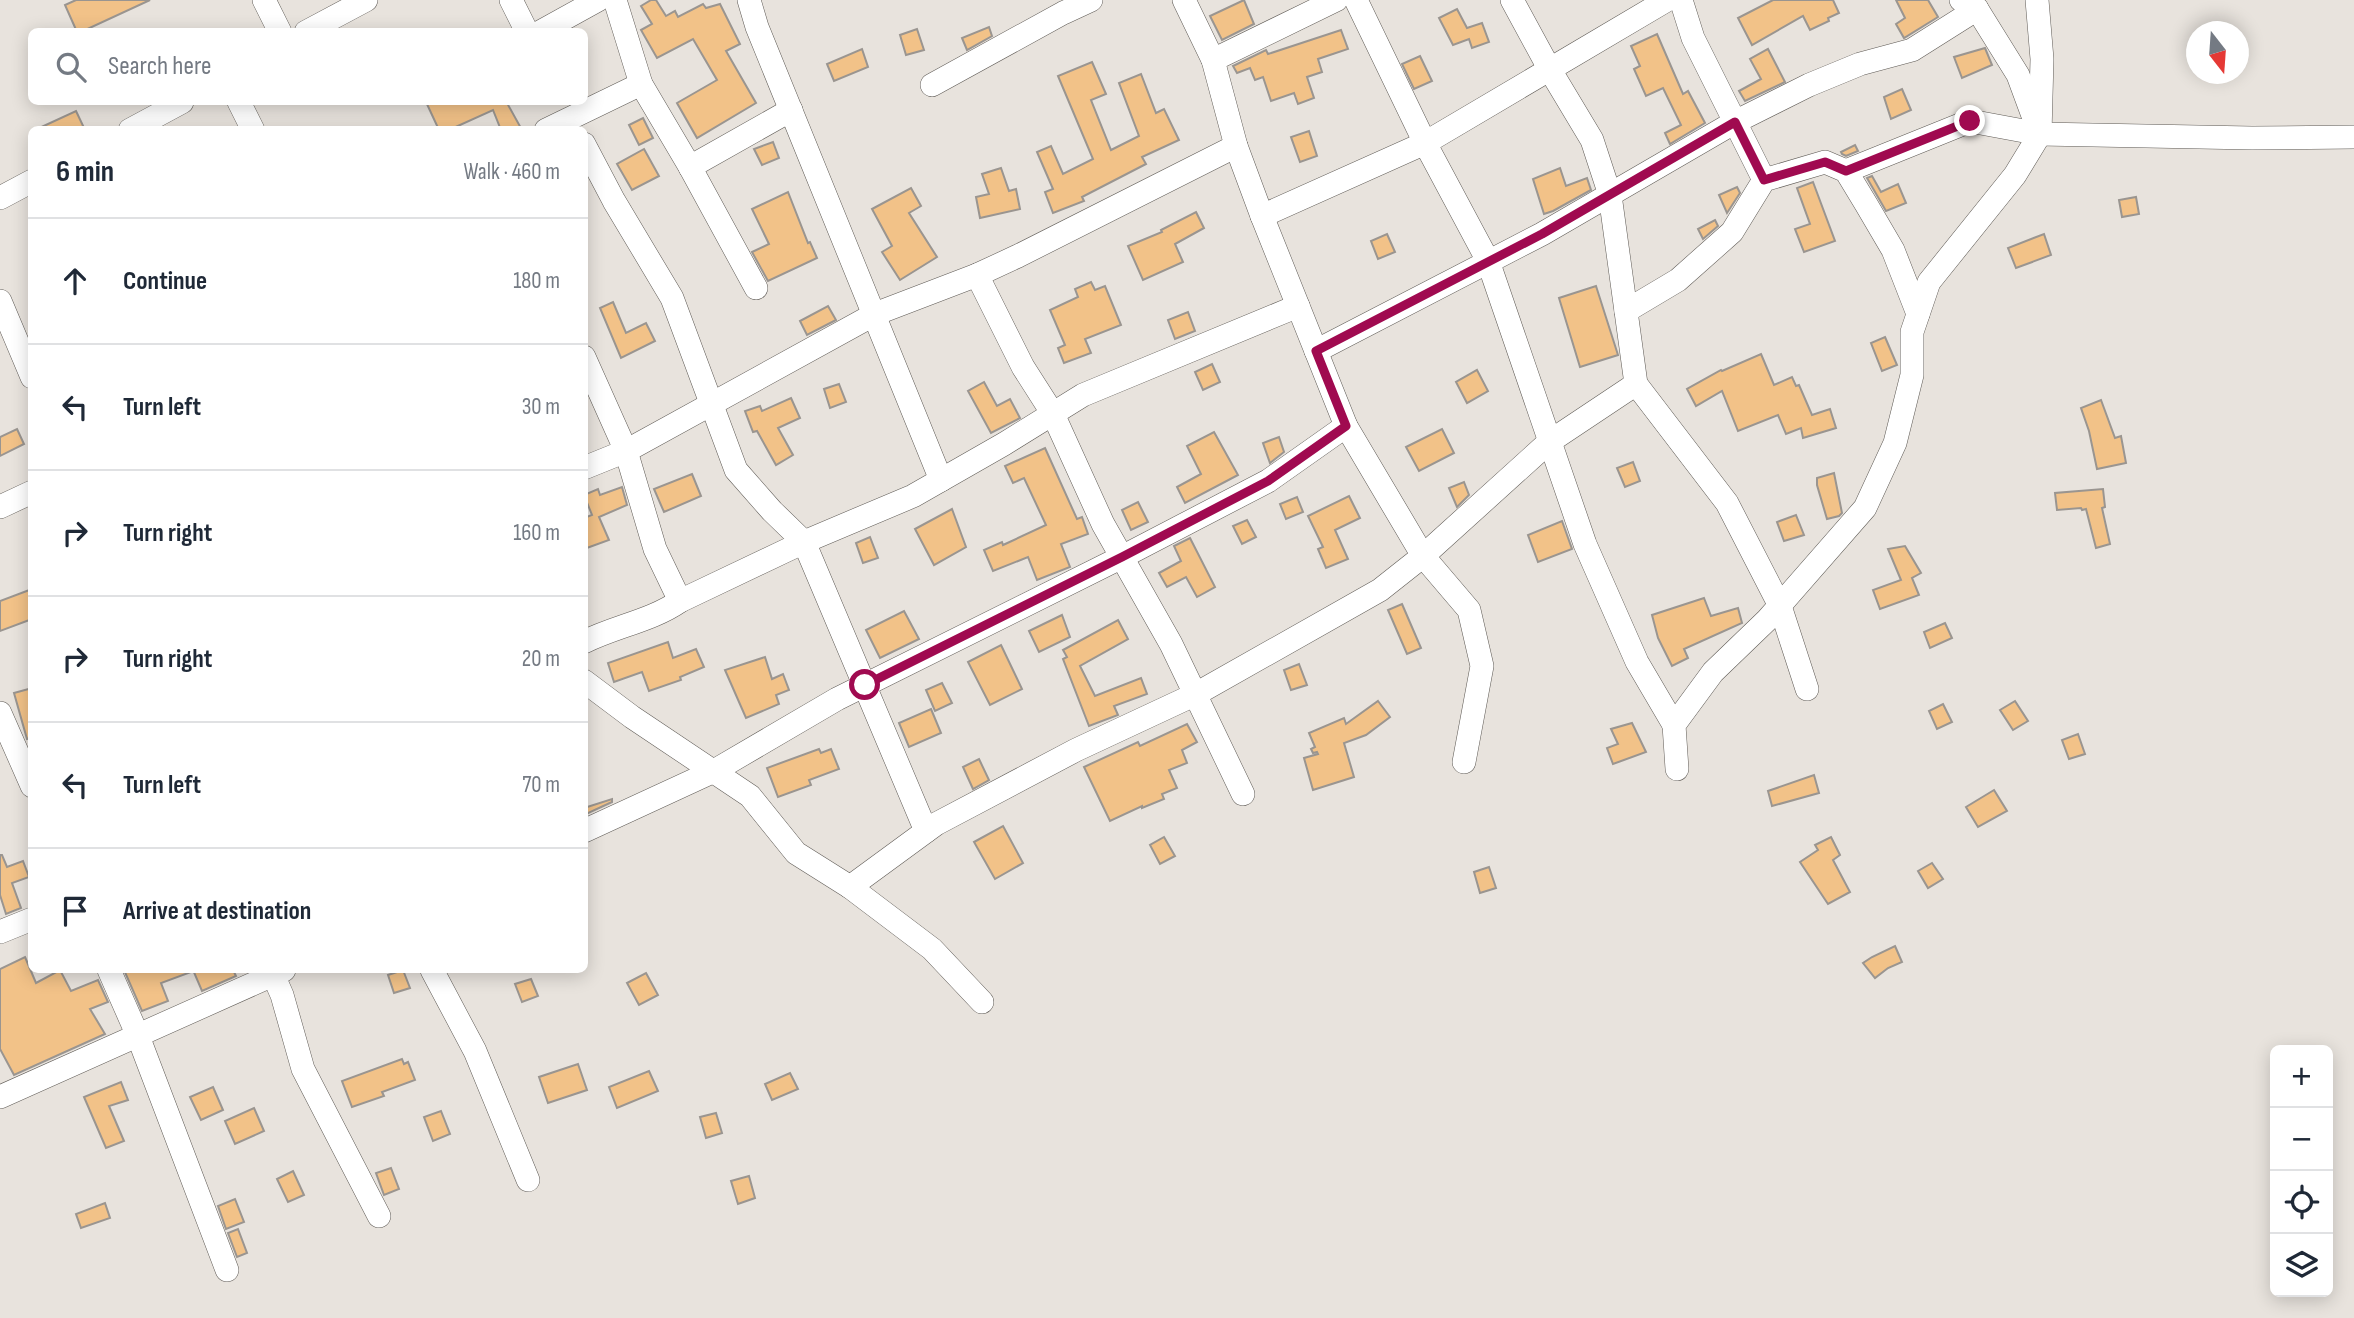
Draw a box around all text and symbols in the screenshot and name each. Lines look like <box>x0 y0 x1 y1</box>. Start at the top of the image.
north arrow <box>2186 21 2249 84</box>
search box <box>28 28 588 105</box>
icon: search <box>52 48 90 86</box>
text: Search here <box>108 51 211 82</box>
route end <box>1954 105 1985 136</box>
text: 6 min <box>56 154 114 190</box>
text: Walk · 460 m <box>463 158 560 186</box>
icon: ahead <box>56 262 94 300</box>
text: Continue <box>123 266 207 297</box>
text: 180 m <box>513 267 560 295</box>
icon: left <box>56 388 94 426</box>
text: Turn left <box>123 392 201 423</box>
text: 30 m <box>522 393 560 421</box>
icon: right <box>56 514 94 552</box>
text: Turn right <box>123 518 212 549</box>
text: 160 m <box>513 519 560 547</box>
icon: right <box>56 640 94 678</box>
text: Turn right <box>123 644 212 675</box>
text: 20 m <box>522 645 560 673</box>
route start <box>849 669 880 700</box>
icon: left <box>56 766 94 804</box>
text: Turn left <box>123 770 201 801</box>
text: 70 m <box>522 771 560 799</box>
icon: arrive <box>56 892 94 930</box>
text: Arrive at destination <box>123 896 311 927</box>
map controls <box>2270 1045 2333 1297</box>
button: + <box>2270 1045 2333 1108</box>
button: − <box>2270 1108 2333 1171</box>
button: locate <box>2270 1171 2333 1234</box>
button: layers <box>2270 1234 2333 1297</box>

